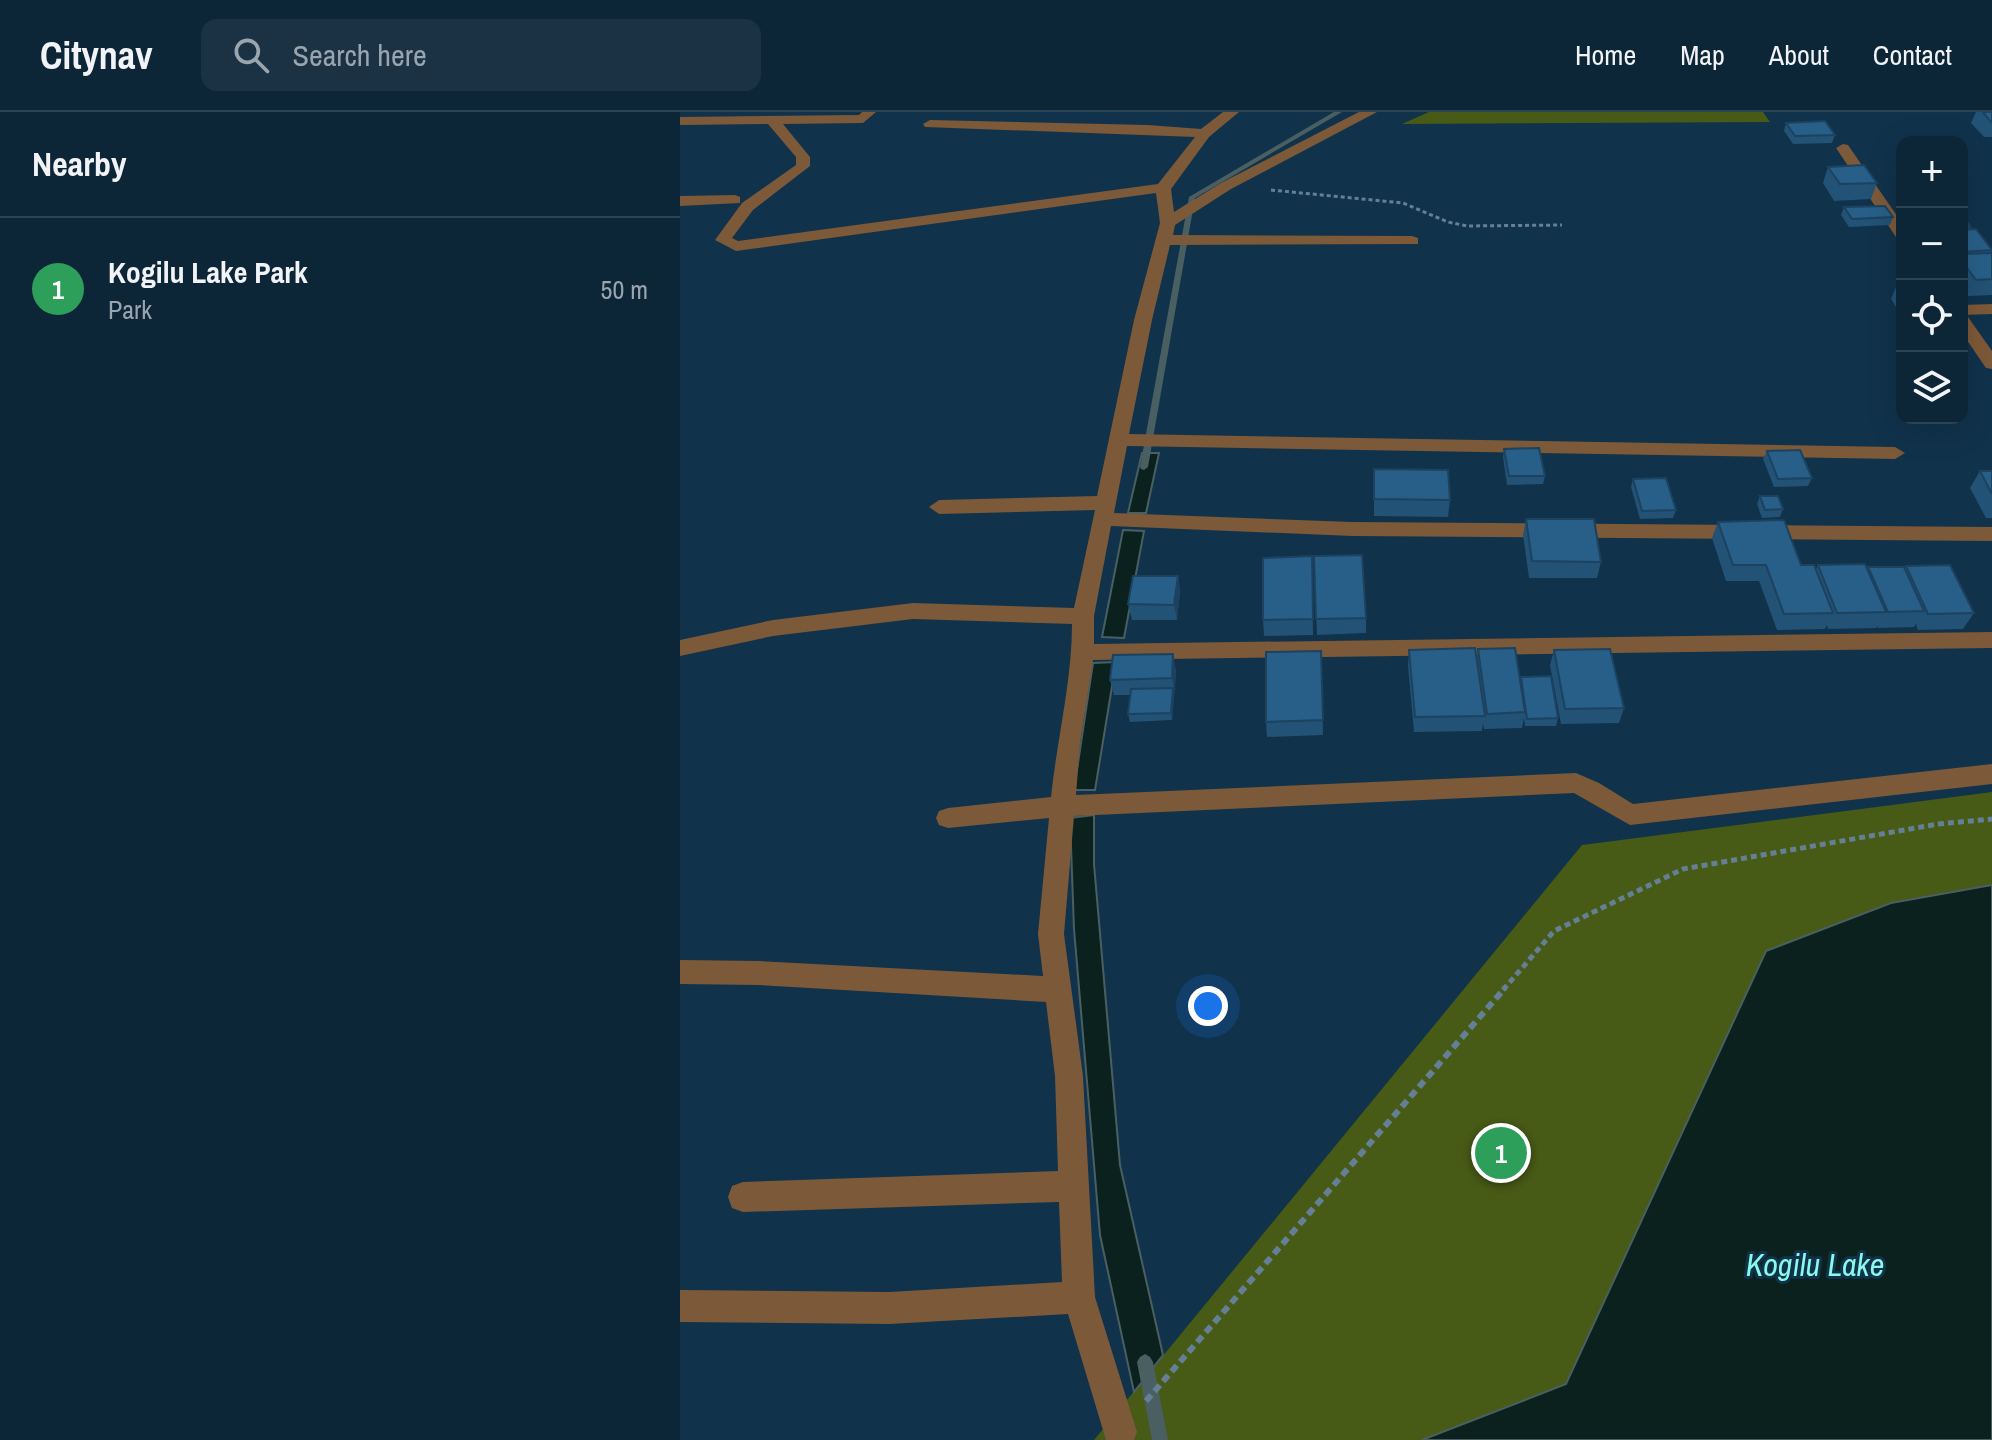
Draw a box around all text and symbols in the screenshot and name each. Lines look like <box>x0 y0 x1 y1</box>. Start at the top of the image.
search box <box>201 19 761 91</box>
text: Citynav <box>40 30 153 81</box>
icon: search <box>229 33 273 77</box>
text: Search here <box>293 35 427 75</box>
text: Home <box>1575 36 1636 74</box>
text: Map <box>1680 36 1725 74</box>
text: About <box>1769 36 1829 74</box>
text: Contact <box>1873 36 1952 74</box>
map controls <box>1896 136 1968 424</box>
button: + <box>1896 136 1968 208</box>
text: Nearby <box>32 141 127 187</box>
button: − <box>1896 208 1968 280</box>
text: Kogilu Lake Park <box>108 252 308 292</box>
text: 1 <box>52 272 64 307</box>
text: 50 m <box>601 272 648 307</box>
button: locate <box>1896 280 1968 352</box>
text: Park <box>108 292 152 327</box>
button: layers <box>1896 352 1968 424</box>
your location <box>1188 986 1228 1026</box>
pin: 1 <box>1475 1123 1527 1183</box>
water label: Kogilu Lake <box>1746 1243 1884 1286</box>

